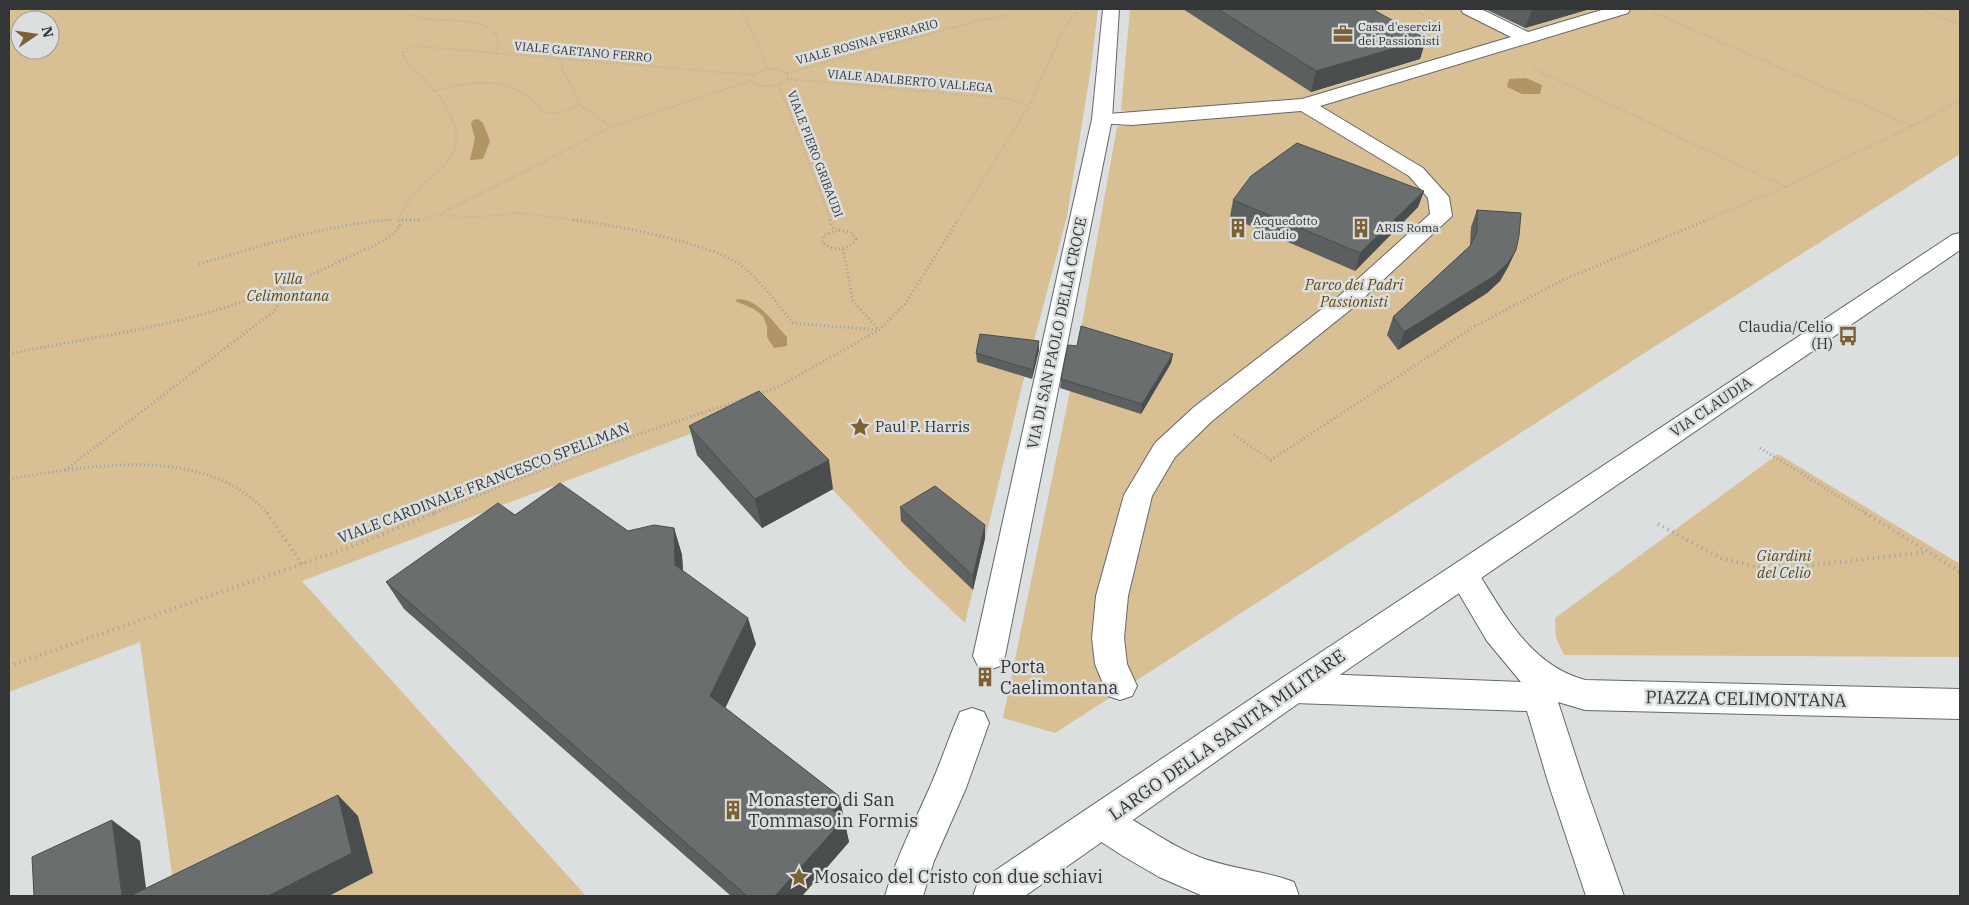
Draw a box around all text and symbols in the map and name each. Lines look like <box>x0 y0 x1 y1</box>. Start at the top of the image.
north arrow <box>10 10 60 60</box>
street label: VIALE ROSINA FERRARIO <box>794 15 940 68</box>
place label: Casa d'esercizi dei Passionisti <box>1358 19 1441 48</box>
office icon: Casa d'esercizi dei Passionisti <box>1332 23 1354 45</box>
text: N <box>38 25 58 39</box>
street label: VIALE GAETANO FERRO <box>513 38 653 65</box>
street label: VIALE ADALBERTO VALLEGA <box>826 66 994 95</box>
street label: VIALE PIERO GRIBAUDI <box>784 88 847 219</box>
place label: Acquedotto Claudio <box>1253 213 1318 242</box>
street label: VIA DI SAN PAOLO DELLA CROCE <box>1023 215 1090 450</box>
building icon: Acquedotto Claudio <box>1227 217 1249 239</box>
building icon: ARIS Roma <box>1350 217 1372 239</box>
place label: ARIS Roma <box>1376 220 1439 235</box>
park label: Villa Celimontana <box>247 269 330 305</box>
park label: Parco dei Padri Passionisti <box>1304 275 1404 311</box>
place label: Claudia/Celio (H) <box>1739 317 1833 353</box>
bus stop icon: Claudia/Celio (H) <box>1837 325 1859 347</box>
street label: VIA CLAUDIA <box>1666 372 1756 441</box>
place icon: Paul P. Harris <box>849 416 871 438</box>
place label: Paul P. Harris <box>875 417 970 436</box>
street label: VIALE CARDINALE FRANCESCO SPELLMAN <box>335 418 632 547</box>
park label: Giardini del Celio <box>1757 546 1812 582</box>
street label: LARGO DELLA SANITÀ MILITARE <box>1104 644 1350 825</box>
place label: Porta Caelimontana <box>1000 655 1119 699</box>
building icon: Porta Caelimontana <box>974 666 996 688</box>
street label: PIAZZA CELIMONTANA <box>1645 685 1847 712</box>
place label: Monastero di San Tommaso in Formis <box>748 788 918 832</box>
building icon: Monastero di San Tommaso in Formis <box>722 799 744 821</box>
place label: Mosaico del Cristo con due schiavi <box>814 865 1103 888</box>
place icon: Mosaico del Cristo con due schiavi <box>788 866 810 888</box>

